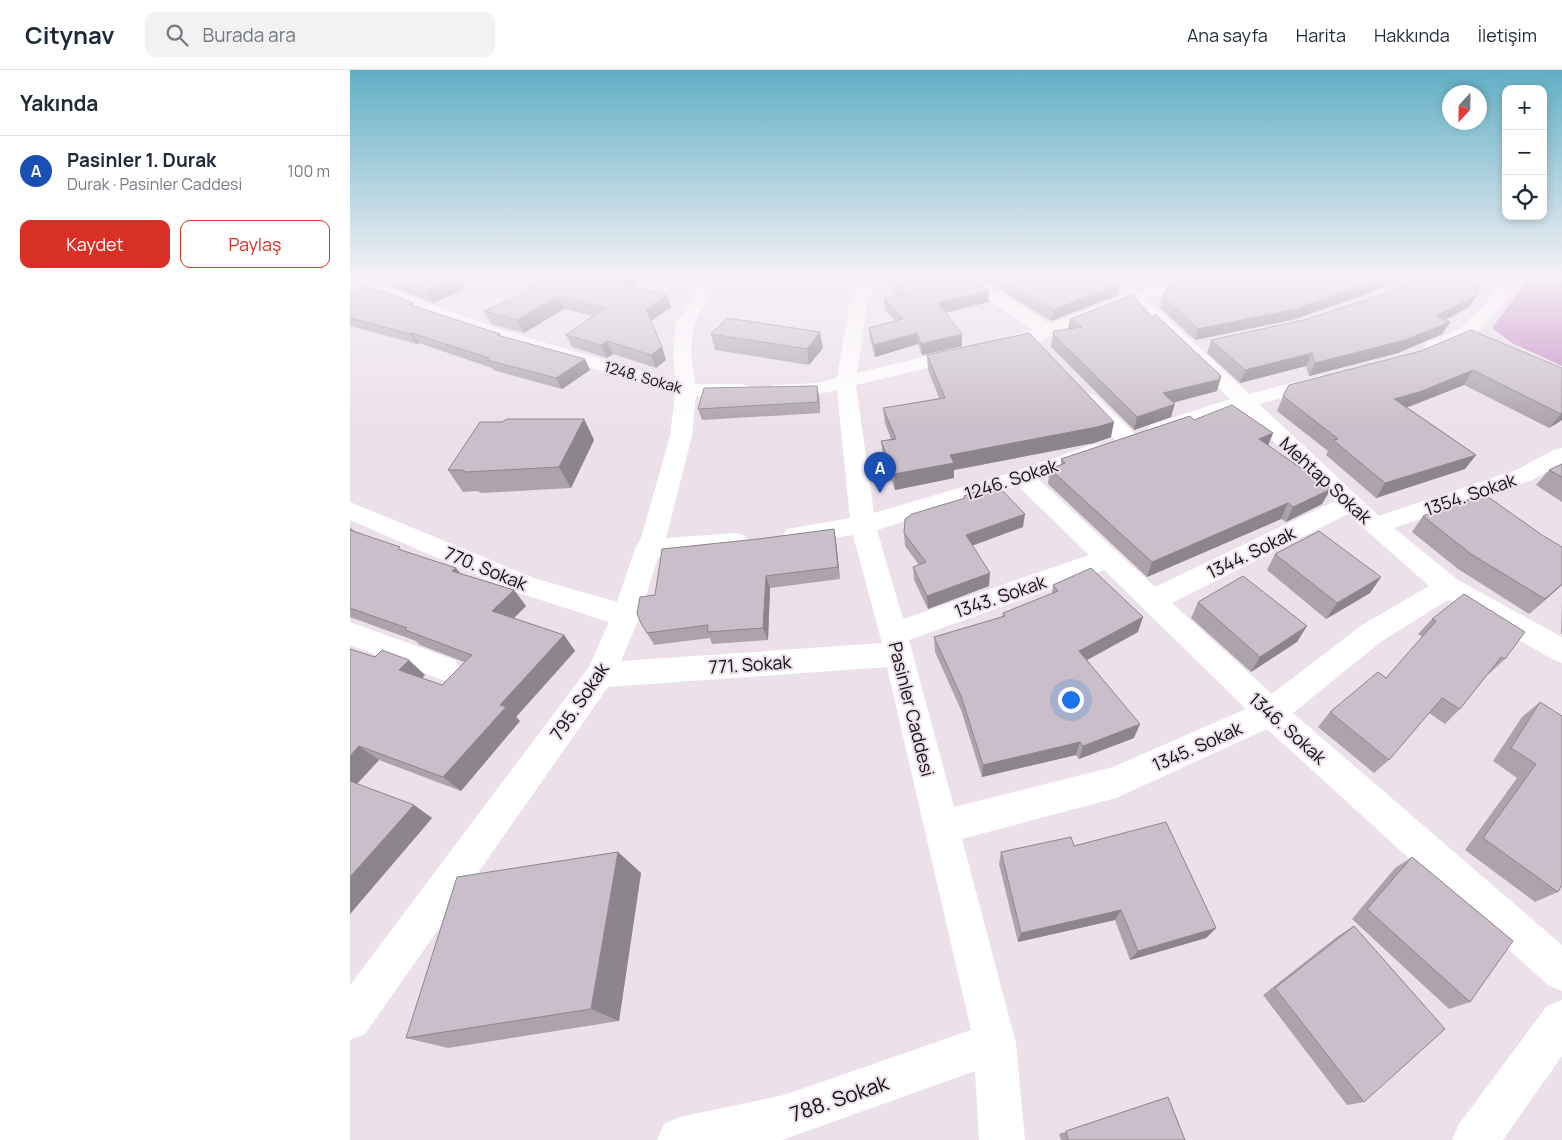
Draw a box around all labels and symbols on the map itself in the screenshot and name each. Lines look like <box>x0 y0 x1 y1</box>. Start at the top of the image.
north arrow <box>1442 85 1487 130</box>
street label: 1248. Sokak <box>602 356 685 398</box>
street label: Mehtap Sokak <box>1275 431 1378 530</box>
pin: A <box>864 452 896 493</box>
street label: 1246. Sokak <box>961 452 1062 505</box>
street label: 1354. Sokak <box>1421 467 1520 521</box>
street label: 1344. Sokak <box>1203 520 1300 584</box>
street label: 770. Sokak <box>441 541 532 596</box>
street label: 1343. Sokak <box>951 569 1050 623</box>
street label: Pasinler Caddesi <box>884 639 940 779</box>
street label: 771. Sokak <box>708 649 793 679</box>
street label: 795. Sokak <box>544 657 614 744</box>
your location <box>1058 687 1084 713</box>
street label: 1346. Sokak <box>1244 687 1333 770</box>
street label: 1345. Sokak <box>1148 715 1247 776</box>
street label: 788. Sokak <box>786 1068 892 1128</box>

